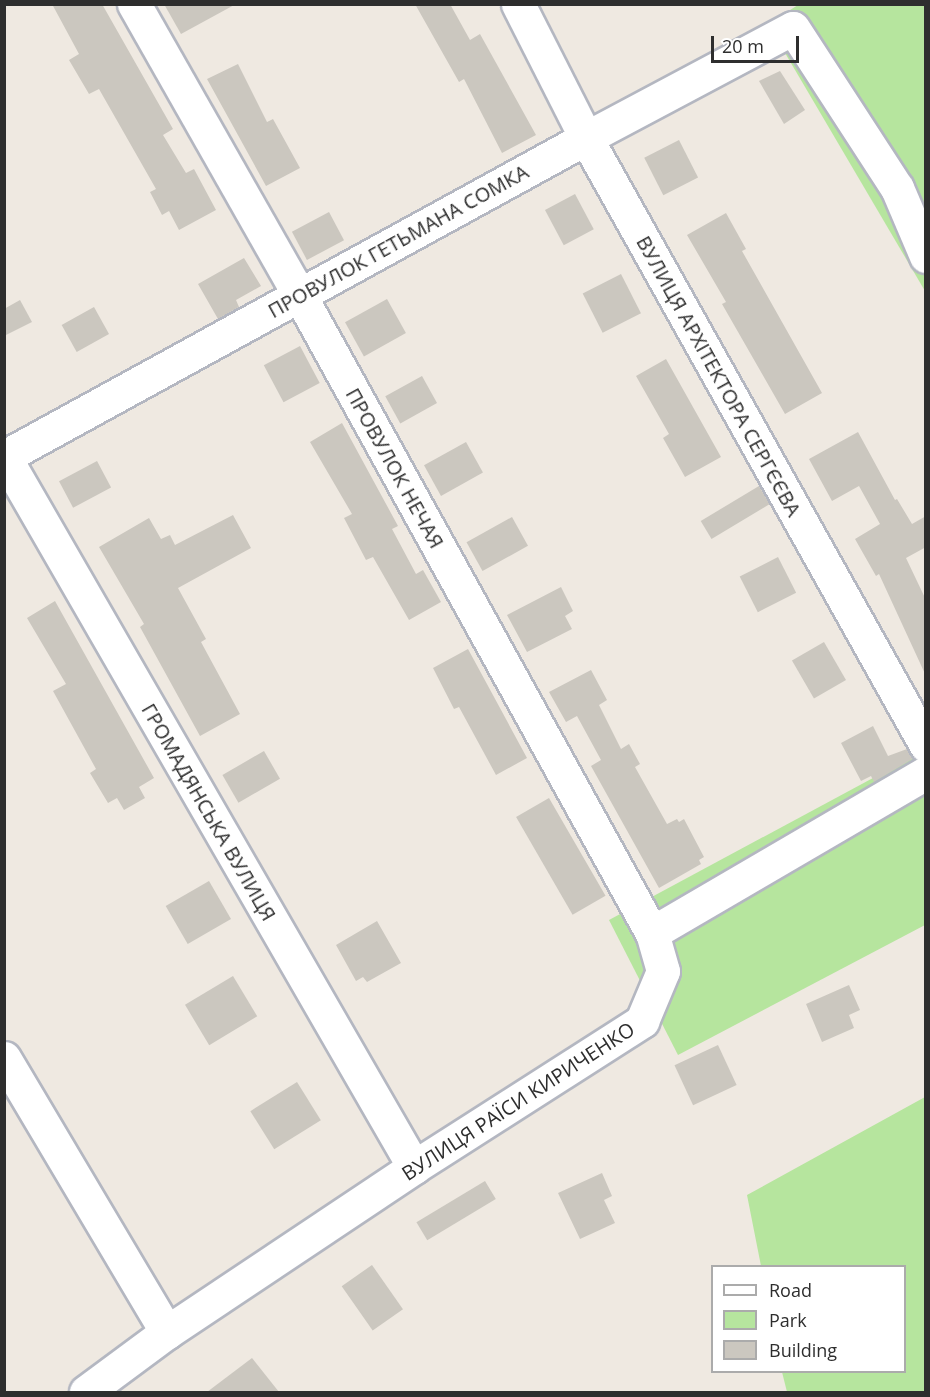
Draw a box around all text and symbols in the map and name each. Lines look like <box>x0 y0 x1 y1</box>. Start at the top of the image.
scale bar <box>714 24 802 62</box>
text: 20 m <box>722 34 764 58</box>
street label: ПРОВУЛОК ГЕТЬМАНА СОМКА <box>264 159 532 323</box>
street label: ВУЛИЦЯ АРХІТЕКТОРА СЕРГЄЄВА <box>632 232 806 520</box>
street label: ПРОВУЛОК НЕЧАЯ <box>341 384 449 552</box>
street label: ГРОМАДЯНСЬКА ВУЛИЦЯ <box>137 699 281 925</box>
street label: ВУЛИЦЯ РАЇСИ КИРИЧЕНКО <box>397 1017 639 1185</box>
legend <box>711 1265 906 1373</box>
text: Road <box>769 1278 812 1302</box>
text: Park <box>769 1308 807 1332</box>
text: Building <box>769 1338 837 1362</box>

